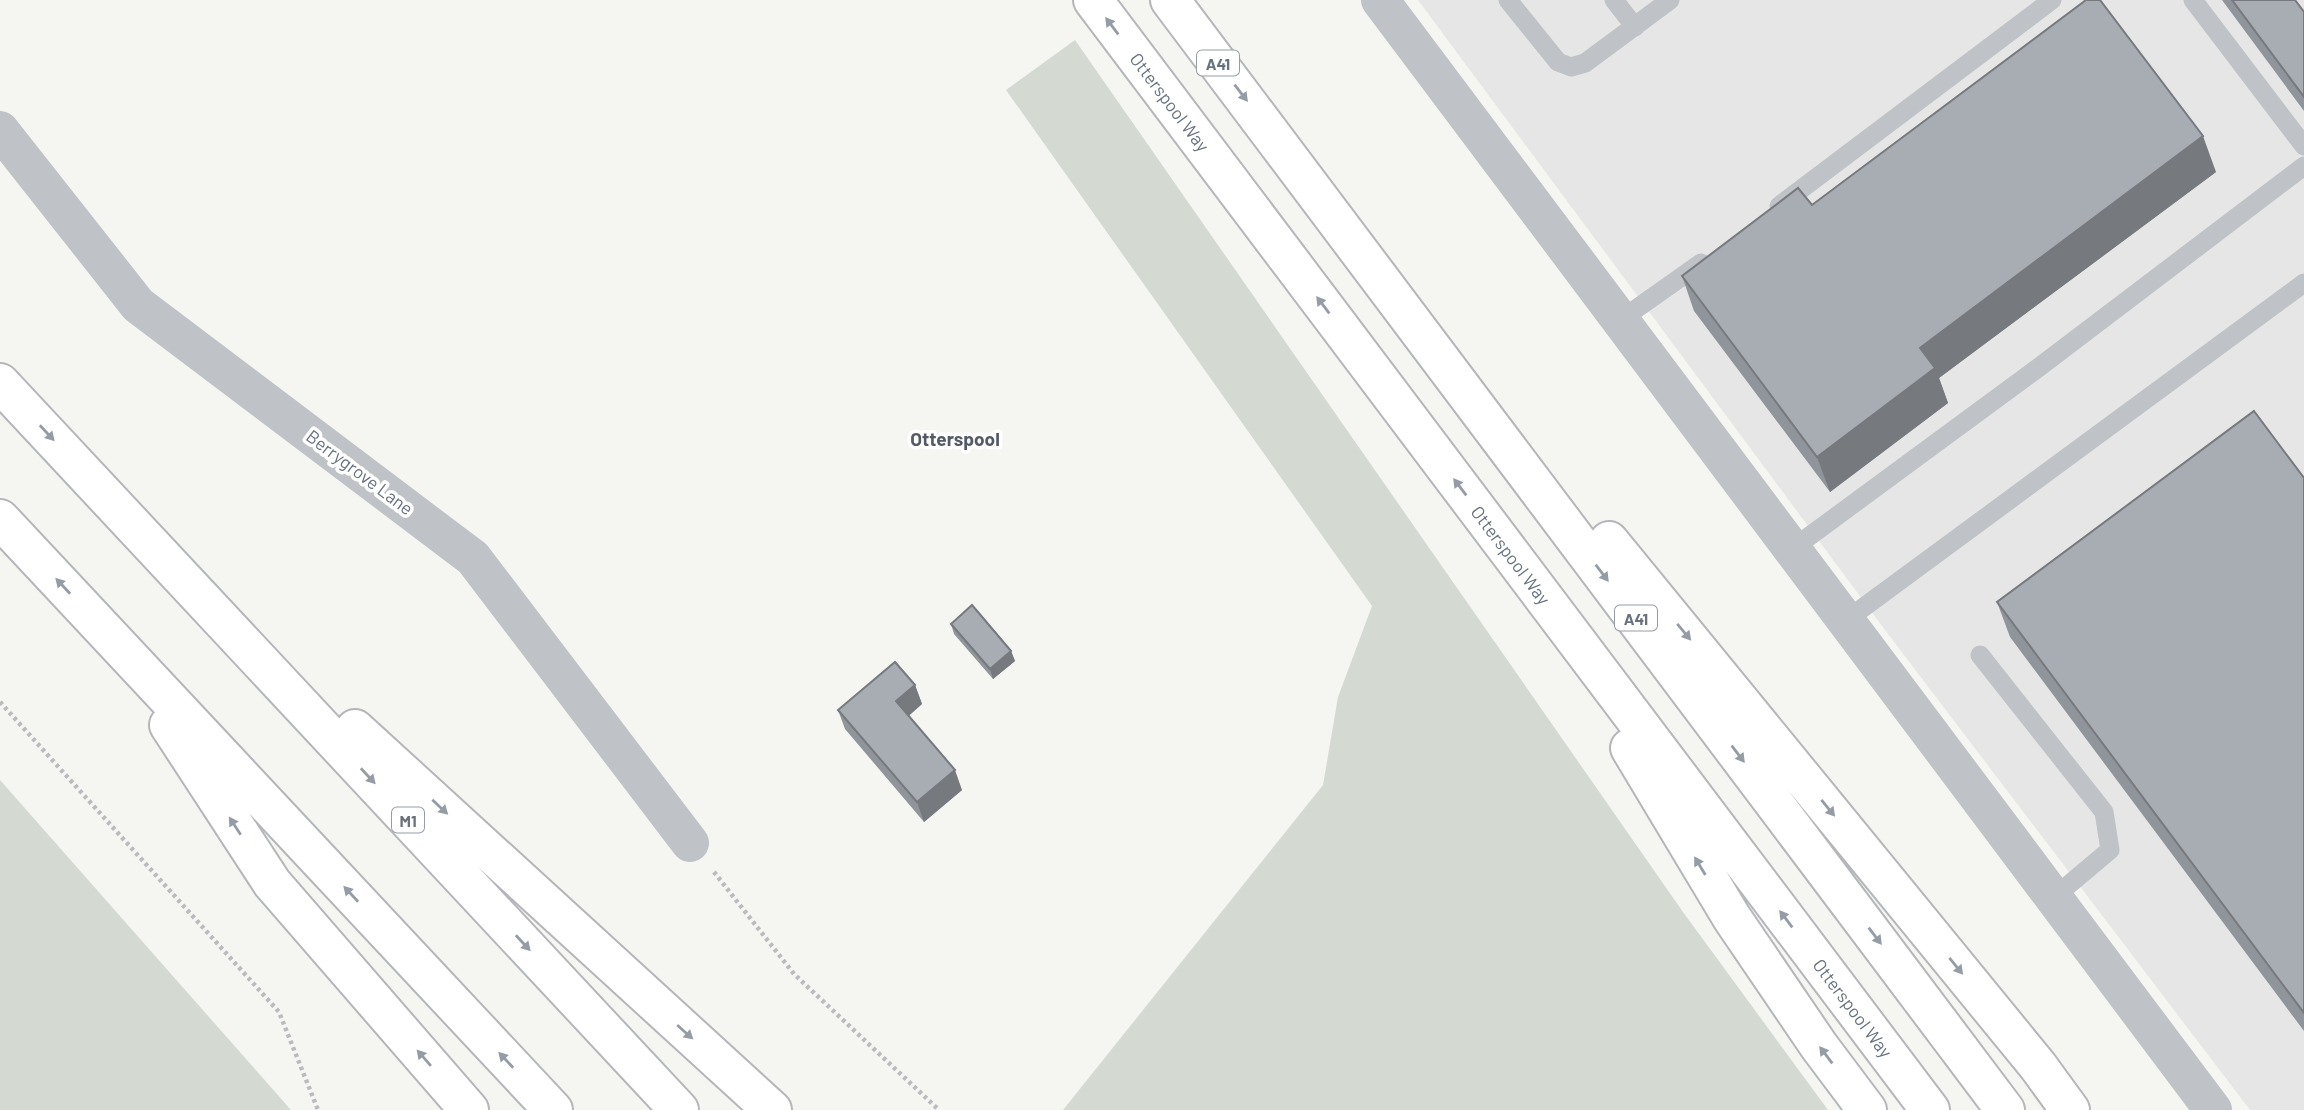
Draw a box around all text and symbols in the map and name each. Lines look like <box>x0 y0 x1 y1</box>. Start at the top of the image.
one-way arrow <box>1106 17 1120 35</box>
street label: Otterspool Way <box>1126 48 1214 156</box>
road number: A41 <box>1197 50 1239 76</box>
one-way arrow <box>1234 84 1248 102</box>
one-way arrow <box>1316 296 1330 314</box>
one-way arrow <box>38 424 54 441</box>
street label: Berrygrove Lane <box>302 425 418 519</box>
district label: Otterspool <box>910 427 1000 450</box>
one-way arrow <box>1453 478 1467 496</box>
street label: Otterspool Way <box>1467 501 1555 609</box>
one-way arrow <box>1594 563 1609 581</box>
one-way arrow <box>56 578 72 595</box>
road number: A41 <box>1615 606 1657 631</box>
one-way arrow <box>1676 624 1691 641</box>
one-way arrow <box>1731 745 1746 763</box>
one-way arrow <box>359 767 375 784</box>
one-way arrow <box>431 799 448 815</box>
one-way arrow <box>1821 799 1836 817</box>
road number: M1 <box>392 807 424 832</box>
one-way arrow <box>229 817 242 836</box>
one-way arrow <box>1694 856 1707 875</box>
one-way arrow <box>343 885 359 903</box>
one-way arrow <box>1778 910 1793 928</box>
one-way arrow <box>1868 927 1882 946</box>
one-way arrow <box>515 934 531 952</box>
street label: Otterspool Way <box>1809 954 1897 1062</box>
one-way arrow <box>1948 957 1963 974</box>
one-way arrow <box>676 1023 693 1039</box>
one-way arrow <box>1819 1046 1833 1064</box>
one-way arrow <box>417 1050 432 1067</box>
one-way arrow <box>499 1052 515 1069</box>

